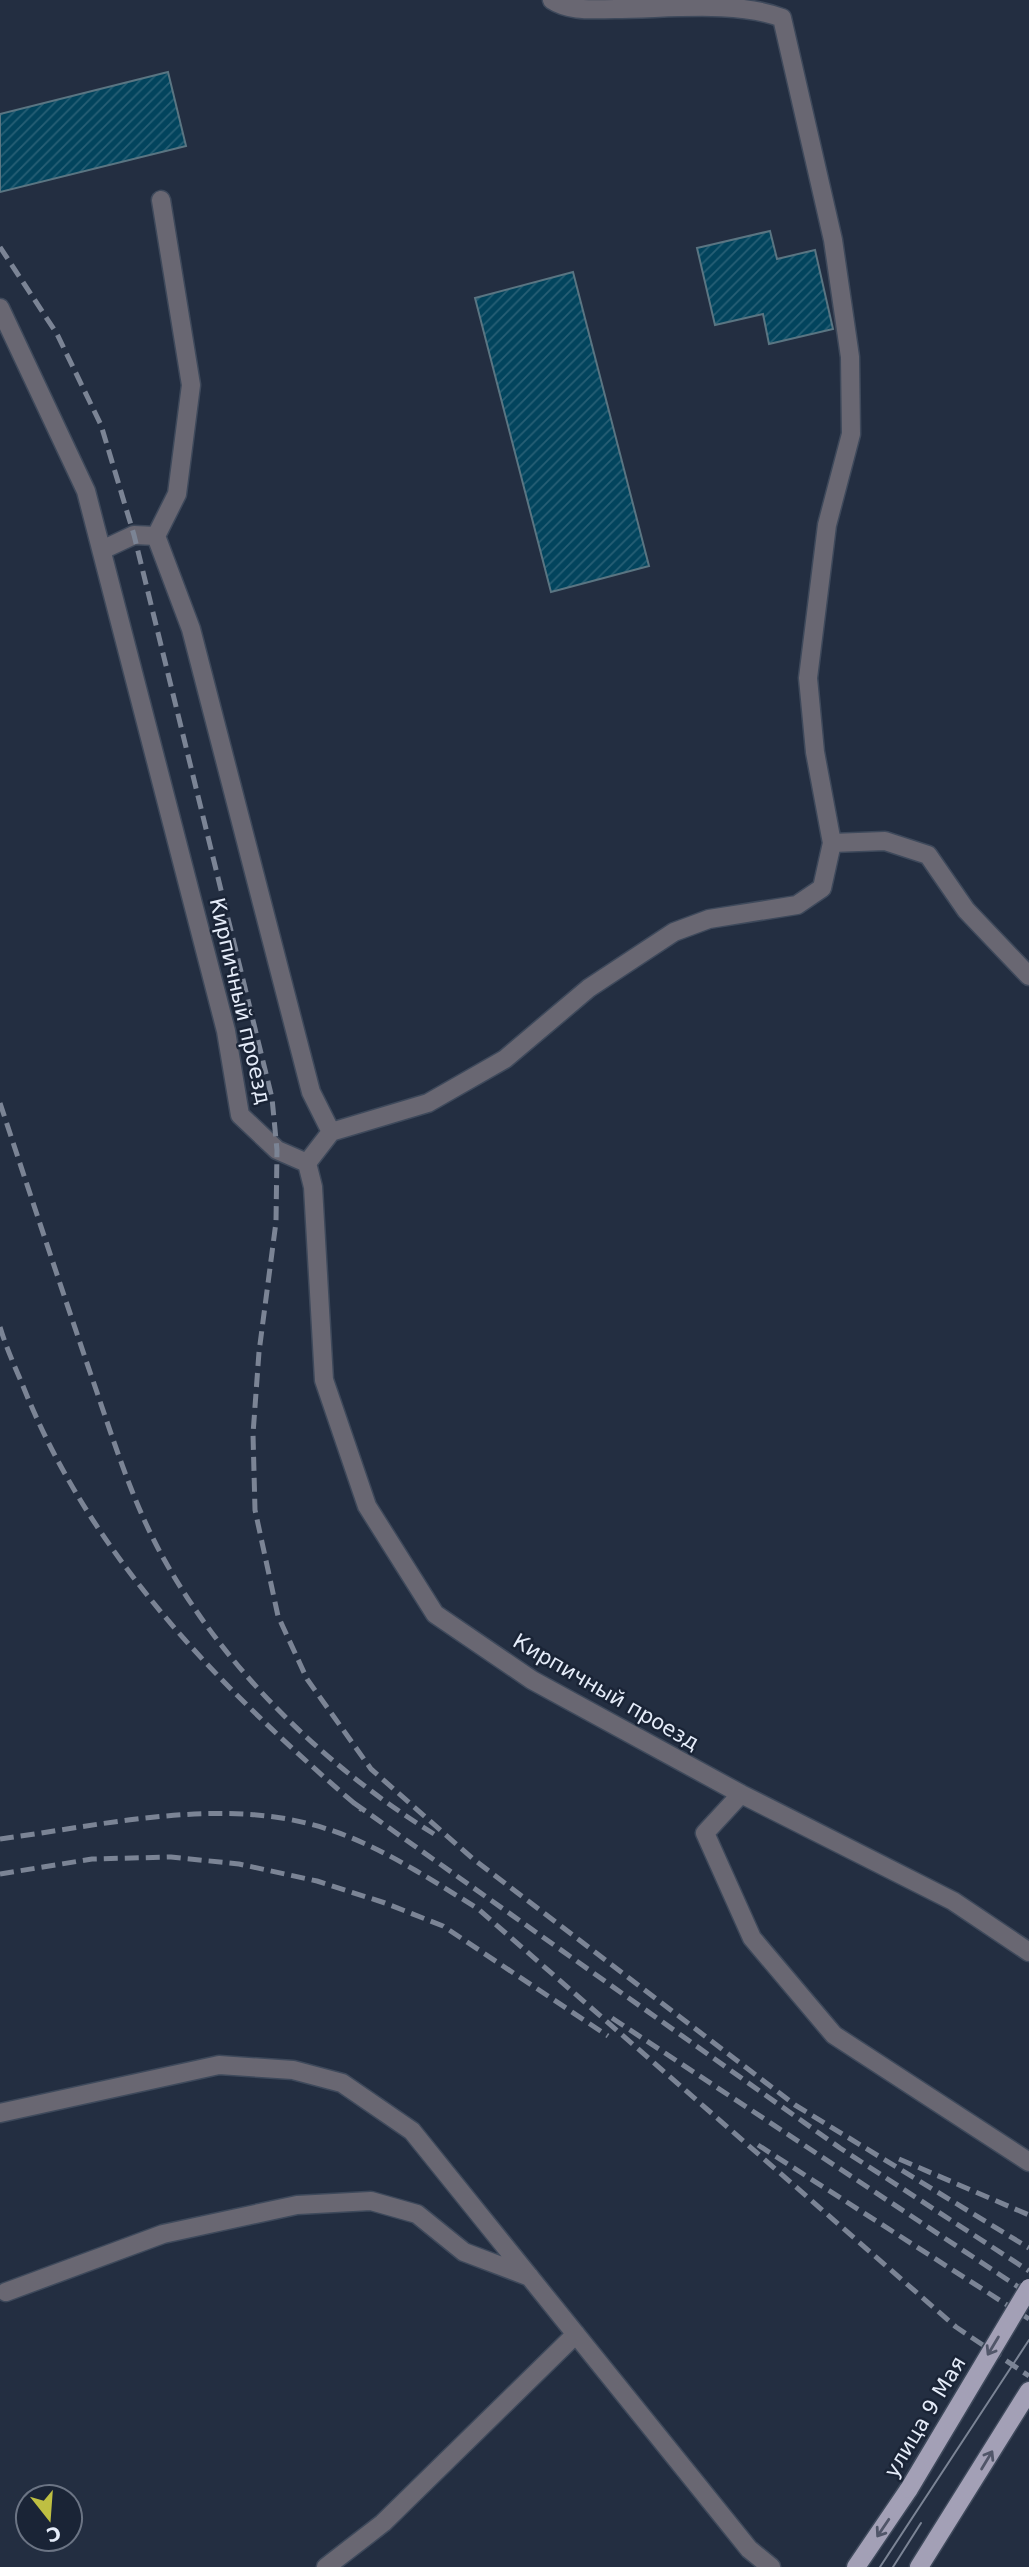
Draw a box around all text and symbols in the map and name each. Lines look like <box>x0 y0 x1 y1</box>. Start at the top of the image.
street label: Кирпичный проезд <box>205 896 275 1106</box>
street label: Кирпичный проезд <box>509 1629 703 1755</box>
one-way arrow <box>986 2336 1000 2356</box>
street label: улица 9 Мая <box>879 2352 971 2482</box>
one-way arrow <box>980 2450 994 2470</box>
north arrow <box>14 2483 84 2553</box>
one-way arrow <box>876 2518 890 2538</box>
text: С <box>44 2522 64 2547</box>

